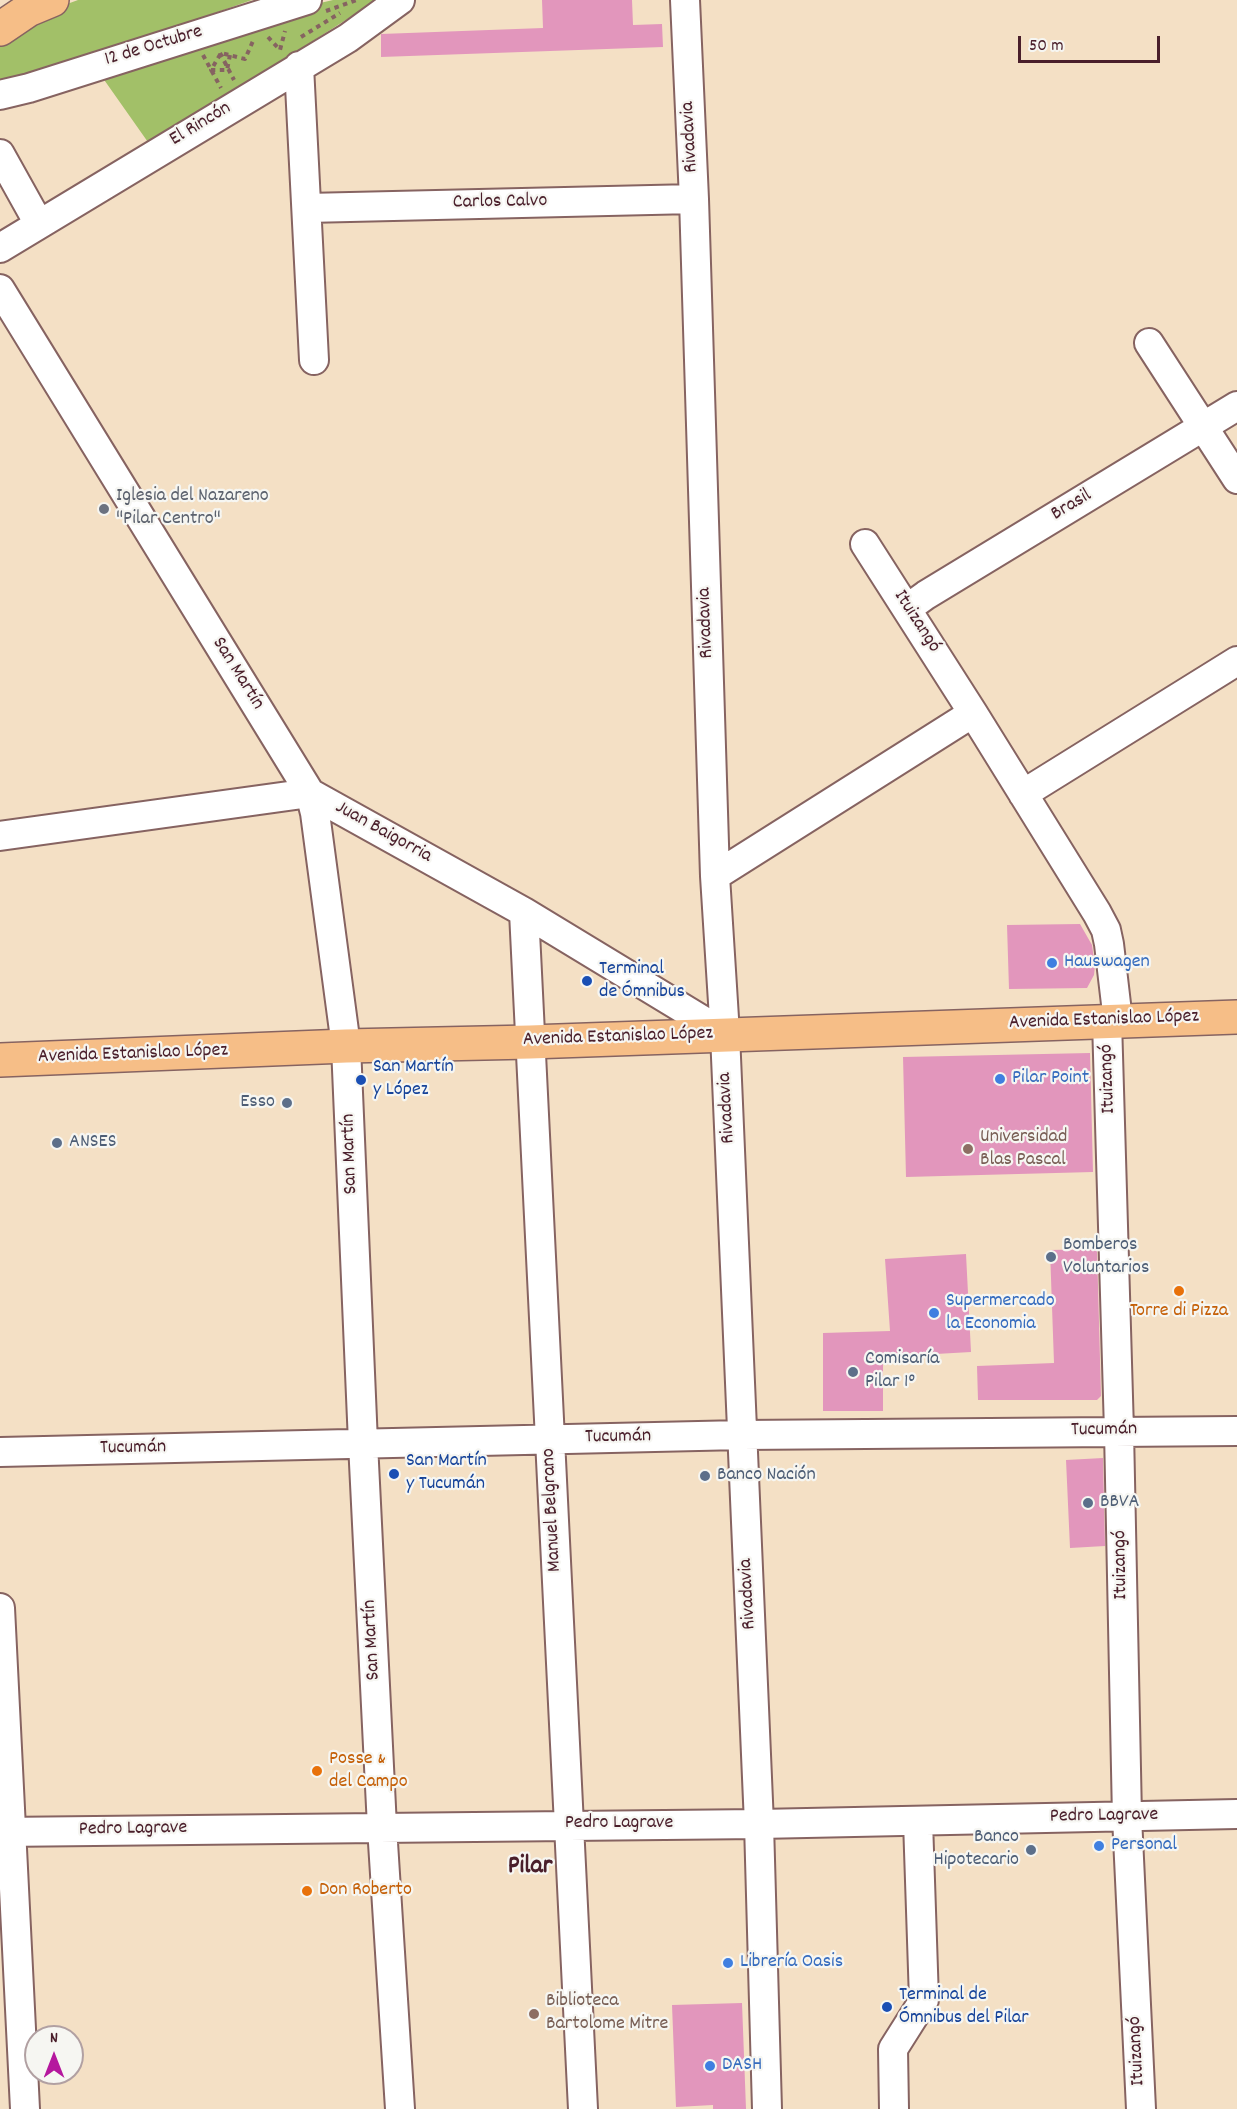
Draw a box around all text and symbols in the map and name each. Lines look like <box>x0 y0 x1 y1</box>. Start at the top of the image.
street label: 12 de Octubre <box>102 21 206 73</box>
scale bar <box>1021 24 1164 62</box>
text: 50 m <box>1029 34 1064 59</box>
street label: El Rincón <box>166 97 236 153</box>
street label: Rivadavia <box>677 101 705 173</box>
street label: Carlos Calvo <box>452 190 548 216</box>
place label: Iglesia del Nazareno "Pilar Centro" <box>116 485 269 532</box>
street label: Brasil <box>1047 485 1097 527</box>
marker: Iglesia del Nazareno "Pilar Centro" <box>97 502 111 516</box>
street label: Ituizangó <box>887 586 945 658</box>
street label: Rivadavia <box>694 587 720 659</box>
street label: San Martín <box>205 633 269 715</box>
street label: Juan Baigorria <box>330 797 436 869</box>
place label: Hauswagen <box>1064 951 1150 975</box>
marker: Hauswagen <box>1045 956 1059 970</box>
place label: Terminal de Ómnibus <box>599 958 685 1005</box>
marker: Terminal de Ómnibus <box>580 974 594 988</box>
street label: Avenida Estanislao López <box>1009 1006 1199 1036</box>
street label: Avenida Estanislao López <box>523 1023 713 1053</box>
street label: Avenida Estanislao López <box>38 1040 228 1070</box>
street label: Ituizangó <box>1096 1044 1122 1114</box>
place label: San Martín y López <box>373 1056 454 1103</box>
place label: Pilar Point <box>1012 1067 1089 1091</box>
street label: Rivadavia <box>714 1072 742 1144</box>
marker: Pilar Point <box>993 1072 1007 1086</box>
marker: San Martín y López <box>354 1073 368 1087</box>
place label: Esso <box>240 1091 275 1115</box>
marker: Esso <box>280 1096 294 1110</box>
street label: San Martín <box>338 1113 364 1195</box>
place label: Universidad Blas Pascal <box>980 1126 1067 1173</box>
place label: ANSES <box>69 1131 117 1155</box>
marker: ANSES <box>50 1136 64 1150</box>
marker: Universidad Blas Pascal <box>961 1142 975 1156</box>
place label: Bomberos Voluntarios <box>1063 1234 1149 1281</box>
marker: Bomberos Voluntarios <box>1044 1250 1058 1264</box>
marker: Torre di Pizza <box>1172 1284 1186 1298</box>
place label: Supermercado la Economia <box>946 1290 1055 1337</box>
place label: Torre di Pizza <box>1130 1300 1228 1324</box>
marker: Supermercado la Economia <box>927 1306 941 1320</box>
place label: Comisaría Pilar 1° <box>865 1348 939 1395</box>
marker: Comisaría Pilar 1° <box>846 1365 860 1379</box>
street label: Tucumán <box>1071 1418 1137 1444</box>
street label: Tucumán <box>585 1425 651 1451</box>
street label: Tucumán <box>100 1436 166 1462</box>
street label: Manuel Belgrano <box>538 1448 568 1572</box>
place label: San Martín y Tucumán <box>406 1450 487 1497</box>
place label: Banco Nación <box>717 1464 816 1488</box>
marker: San Martín y Tucumán <box>387 1467 401 1481</box>
marker: Banco Nación <box>698 1469 712 1483</box>
place label: BBVA <box>1100 1491 1139 1515</box>
marker: BBVA <box>1081 1496 1095 1510</box>
street label: Ituizangó <box>1109 1530 1135 1600</box>
street label: Rivadavia <box>735 1558 763 1630</box>
street label: San Martín <box>359 1599 387 1681</box>
place label: Posse & del Campo <box>329 1748 408 1795</box>
marker: Posse & del Campo <box>310 1764 324 1778</box>
street label: Pedro Lagrave <box>1050 1804 1158 1830</box>
street label: Pedro Lagrave <box>565 1812 673 1836</box>
street label: Pedro Lagrave <box>79 1817 187 1843</box>
place label: Banco Hipotecario <box>933 1826 1019 1873</box>
place label: Personal <box>1111 1834 1177 1858</box>
marker: Personal <box>1092 1839 1106 1853</box>
marker: Banco Hipotecario <box>1024 1843 1038 1857</box>
district label: Pilar <box>508 1852 552 1884</box>
place label: Don Roberto <box>319 1879 412 1903</box>
marker: Don Roberto <box>300 1884 314 1898</box>
place label: Librería Oasis <box>740 1951 843 1975</box>
marker: Librería Oasis <box>721 1956 735 1970</box>
place label: Terminal de Ómnibus del Pilar <box>899 1984 1029 2031</box>
place label: Biblioteca Bartolome Mitre <box>546 1990 668 2037</box>
marker: Terminal de Ómnibus del Pilar <box>880 2000 894 2014</box>
marker: Biblioteca Bartolome Mitre <box>527 2007 541 2021</box>
street label: Ituizangó <box>1124 2016 1152 2086</box>
north arrow <box>24 2025 84 2085</box>
text: N <box>50 2027 58 2050</box>
place label: DASH <box>722 2054 762 2078</box>
marker: DASH <box>703 2059 717 2073</box>

